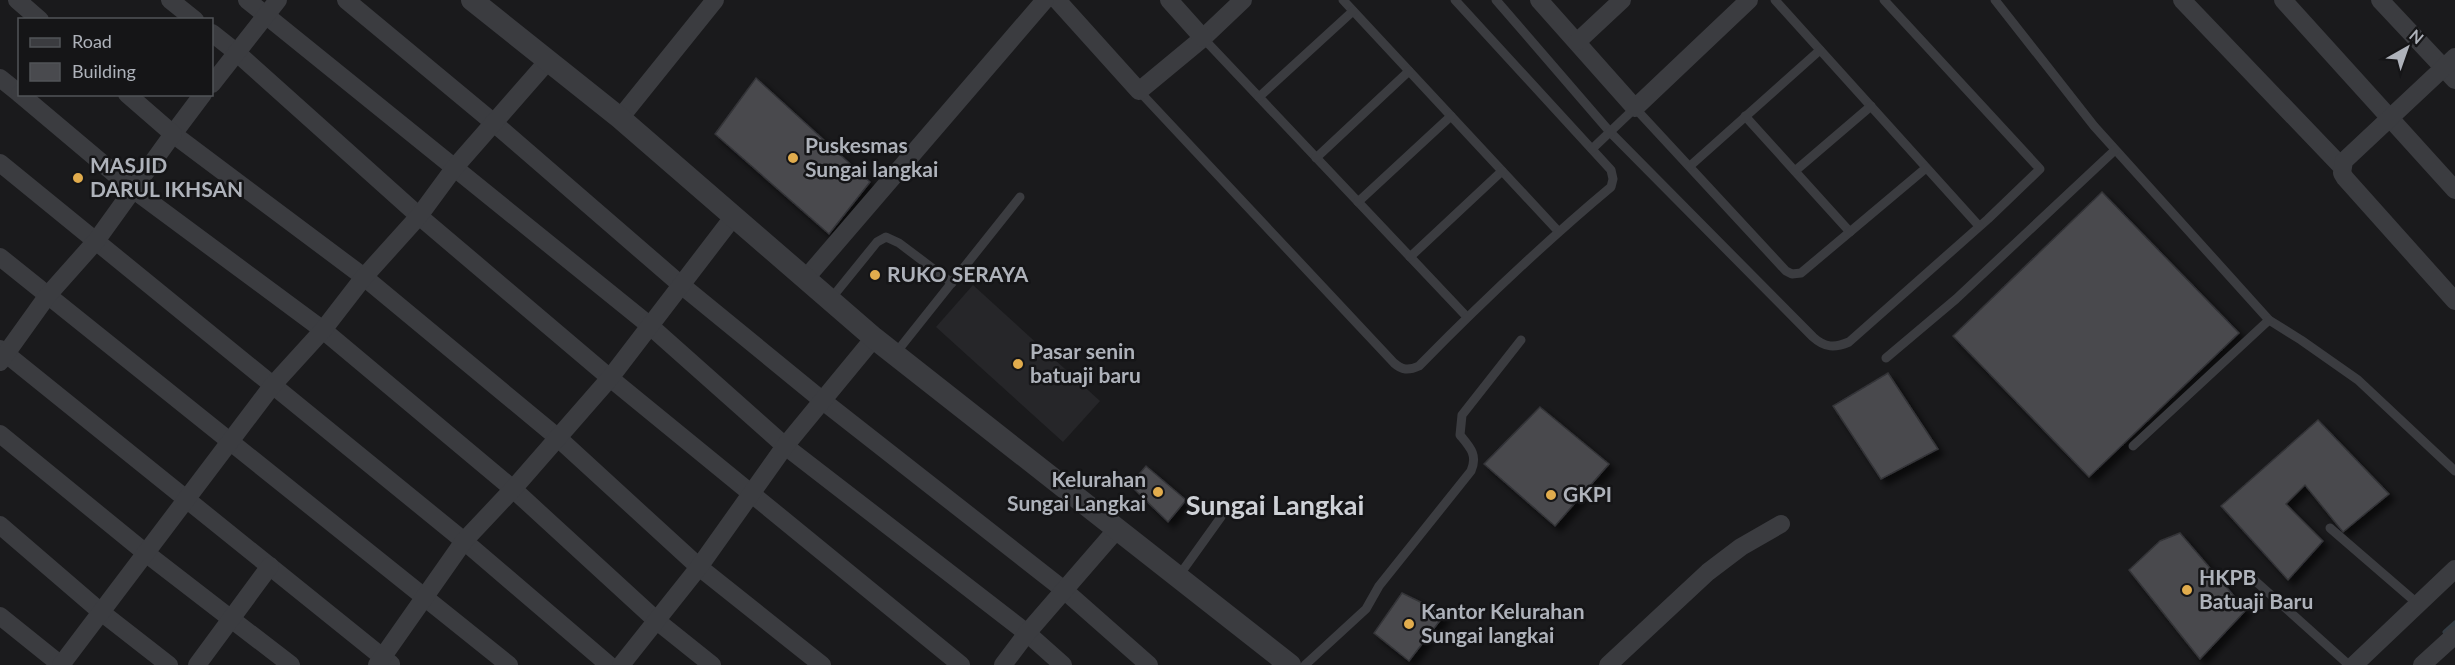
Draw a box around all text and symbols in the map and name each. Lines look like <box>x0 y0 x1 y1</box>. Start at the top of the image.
legend <box>18 18 213 96</box>
north arrow <box>2377 18 2437 78</box>
text: N <box>2406 25 2428 47</box>
text: Road <box>72 30 112 52</box>
text: Building <box>72 60 136 82</box>
place label: Puskesmas Sungai langkai <box>805 132 938 181</box>
marker: Puskesmas Sungai langkai <box>786 151 800 165</box>
place label: MASJID DARUL IKHSAN <box>90 152 243 201</box>
marker: MASJID DARUL IKHSAN <box>71 171 85 185</box>
place label: RUKO SERAYA <box>887 261 1029 286</box>
marker: RUKO SERAYA <box>868 268 882 282</box>
place label: Pasar senin batuaji baru <box>1030 338 1141 387</box>
marker: Pasar senin batuaji baru <box>1011 357 1025 371</box>
place label: Kelurahan Sungai Langkai <box>1007 466 1146 515</box>
place label: GKPI <box>1563 481 1612 506</box>
marker: Kelurahan Sungai Langkai <box>1151 485 1165 499</box>
district label: Sungai Langkai <box>1186 488 1364 521</box>
marker: GKPI <box>1544 488 1558 502</box>
place label: HKPB Batuaji Baru <box>2199 564 2313 613</box>
marker: HKPB Batuaji Baru <box>2180 583 2194 597</box>
place label: Kantor Kelurahan Sungai langkai <box>1421 598 1585 647</box>
marker: Kantor Kelurahan Sungai langkai <box>1402 617 1416 631</box>

